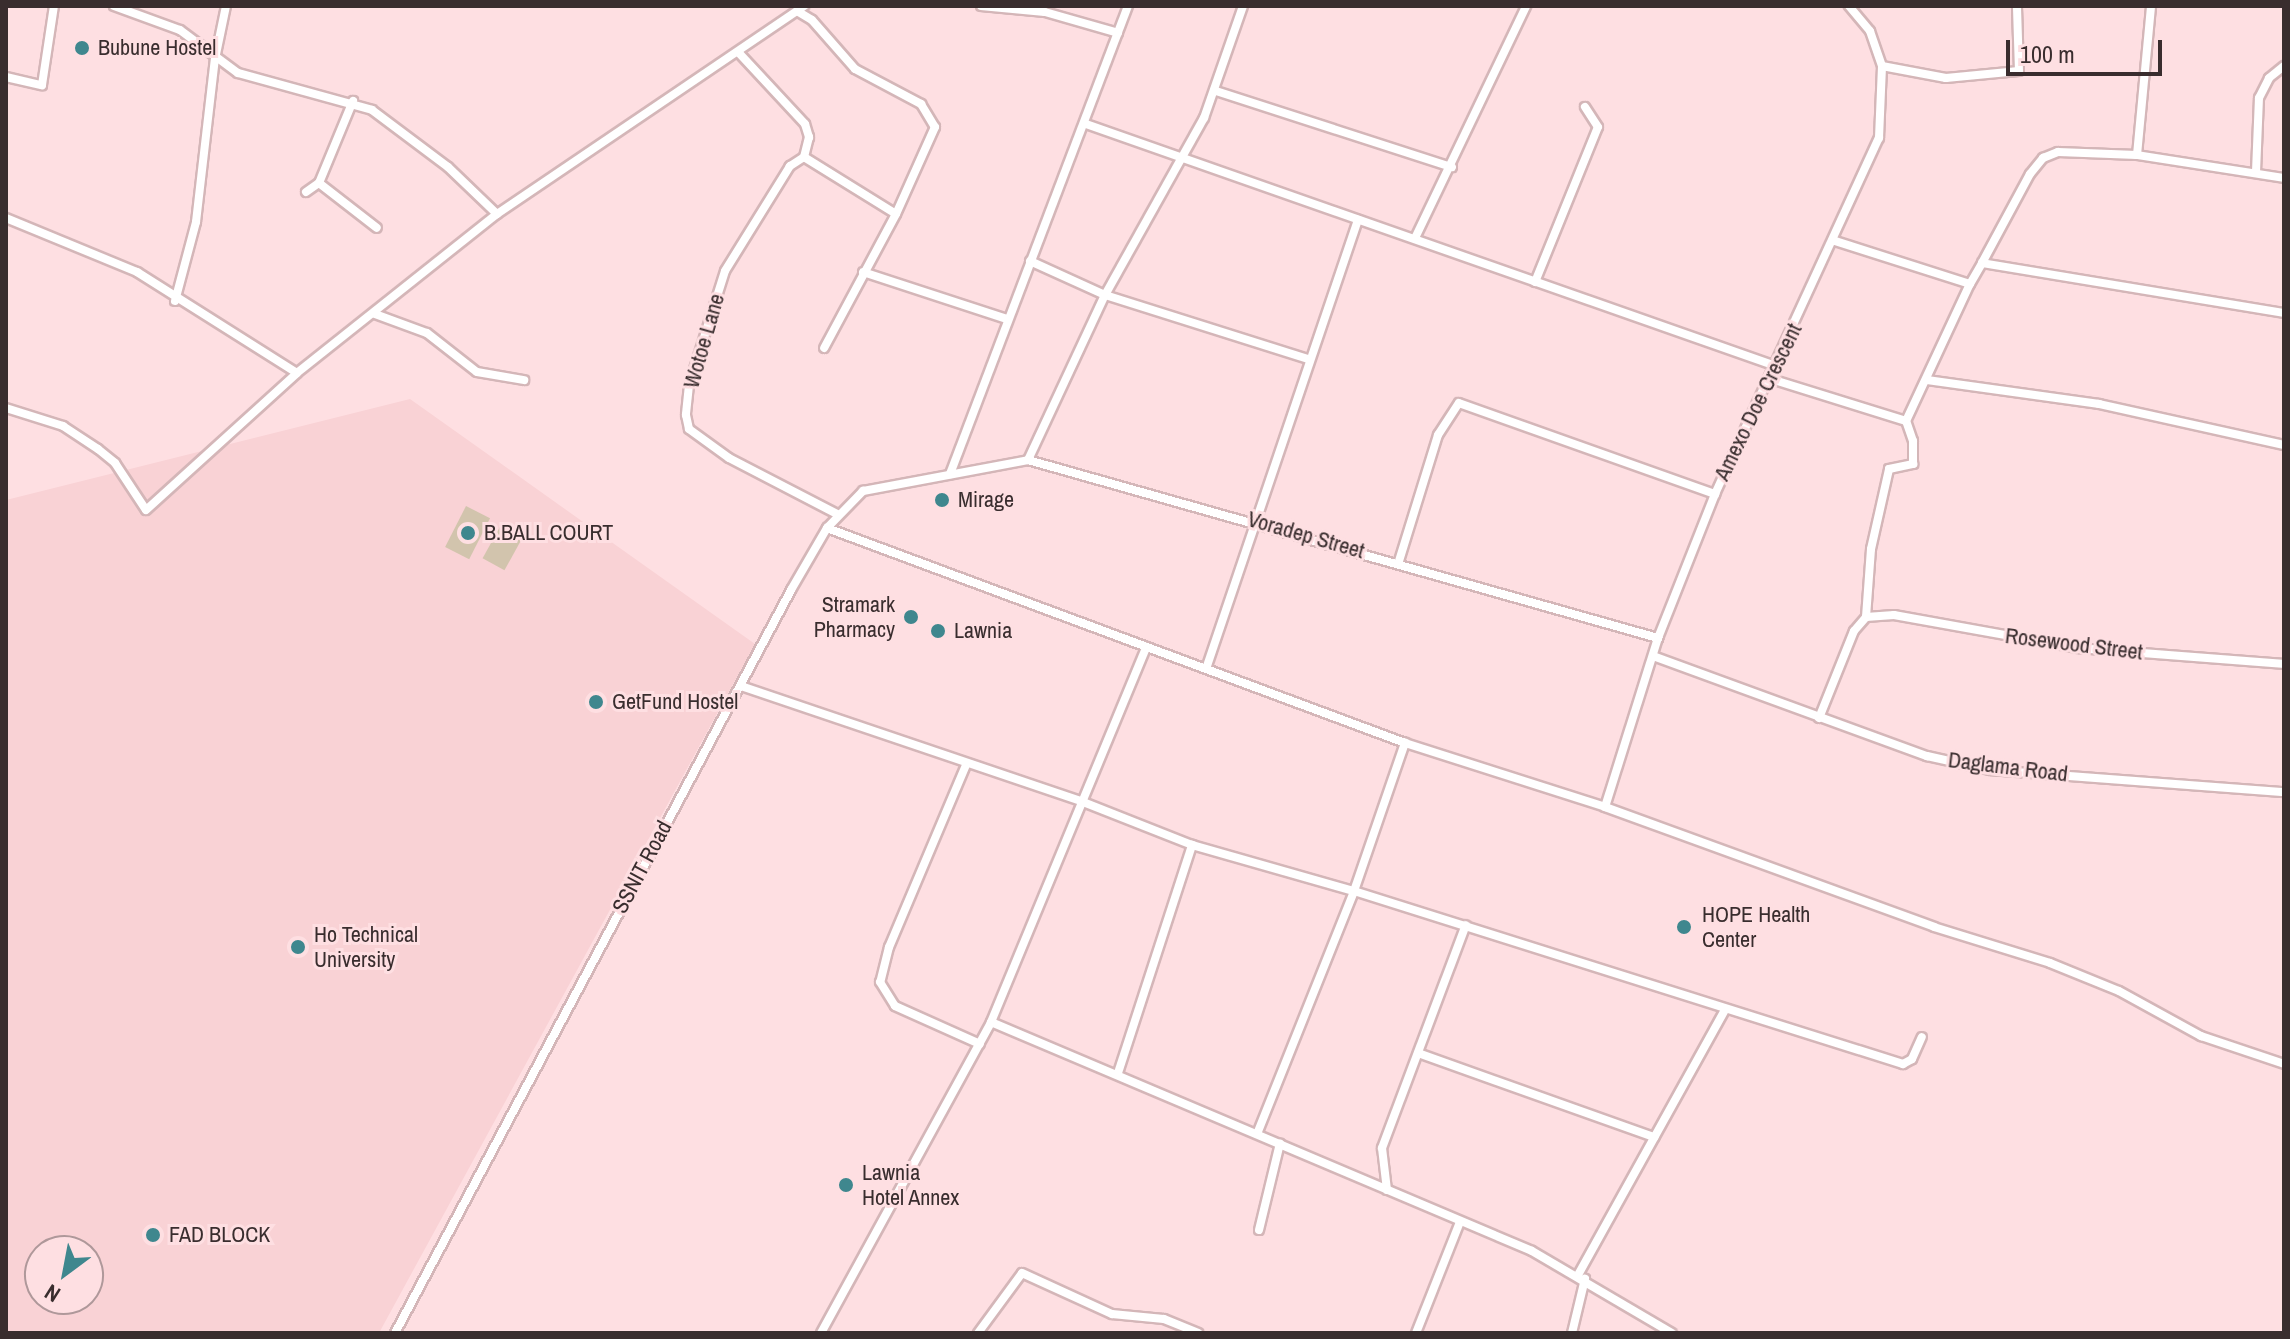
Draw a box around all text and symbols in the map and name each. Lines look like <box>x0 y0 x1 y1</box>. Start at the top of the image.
scale bar <box>2010 24 2166 74</box>
place label: Bubune Hostel <box>98 35 216 61</box>
text: 100 m <box>2020 38 2075 70</box>
marker: Bubune Hostel <box>73 39 91 57</box>
street label: Wotoe Lane <box>678 291 730 391</box>
street label: Amexo Doe Crescent <box>1709 319 1807 485</box>
place label: Mirage <box>958 487 1014 513</box>
marker: Mirage <box>933 491 951 509</box>
street label: Voradep Street <box>1245 506 1367 564</box>
place label: B.BALL COURT <box>484 520 614 546</box>
marker: B.BALL COURT <box>459 524 477 542</box>
place label: Stramark Pharmacy <box>814 591 895 642</box>
marker: Stramark Pharmacy <box>902 608 920 626</box>
place label: Lawnia <box>954 618 1012 644</box>
marker: Lawnia <box>929 622 947 640</box>
street label: Rosewood Street <box>2004 622 2144 666</box>
place label: GetFund Hostel <box>612 689 738 715</box>
marker: GetFund Hostel <box>587 693 605 711</box>
street label: Daglama Road <box>1947 747 2069 787</box>
street label: SSNIT Road <box>607 816 677 918</box>
place label: HOPE Health Center <box>1702 901 1810 952</box>
marker: HOPE Health Center <box>1673 916 1695 938</box>
place label: Ho Technical University <box>314 921 418 972</box>
marker: Ho Technical University <box>289 938 307 956</box>
place label: Lawnia Hotel Annex <box>862 1159 960 1210</box>
marker: Lawnia Hotel Annex <box>837 1176 855 1194</box>
place label: FAD BLOCK <box>169 1222 270 1248</box>
marker: FAD BLOCK <box>144 1226 162 1244</box>
north arrow <box>24 1235 104 1315</box>
text: N <box>39 1277 66 1310</box>

